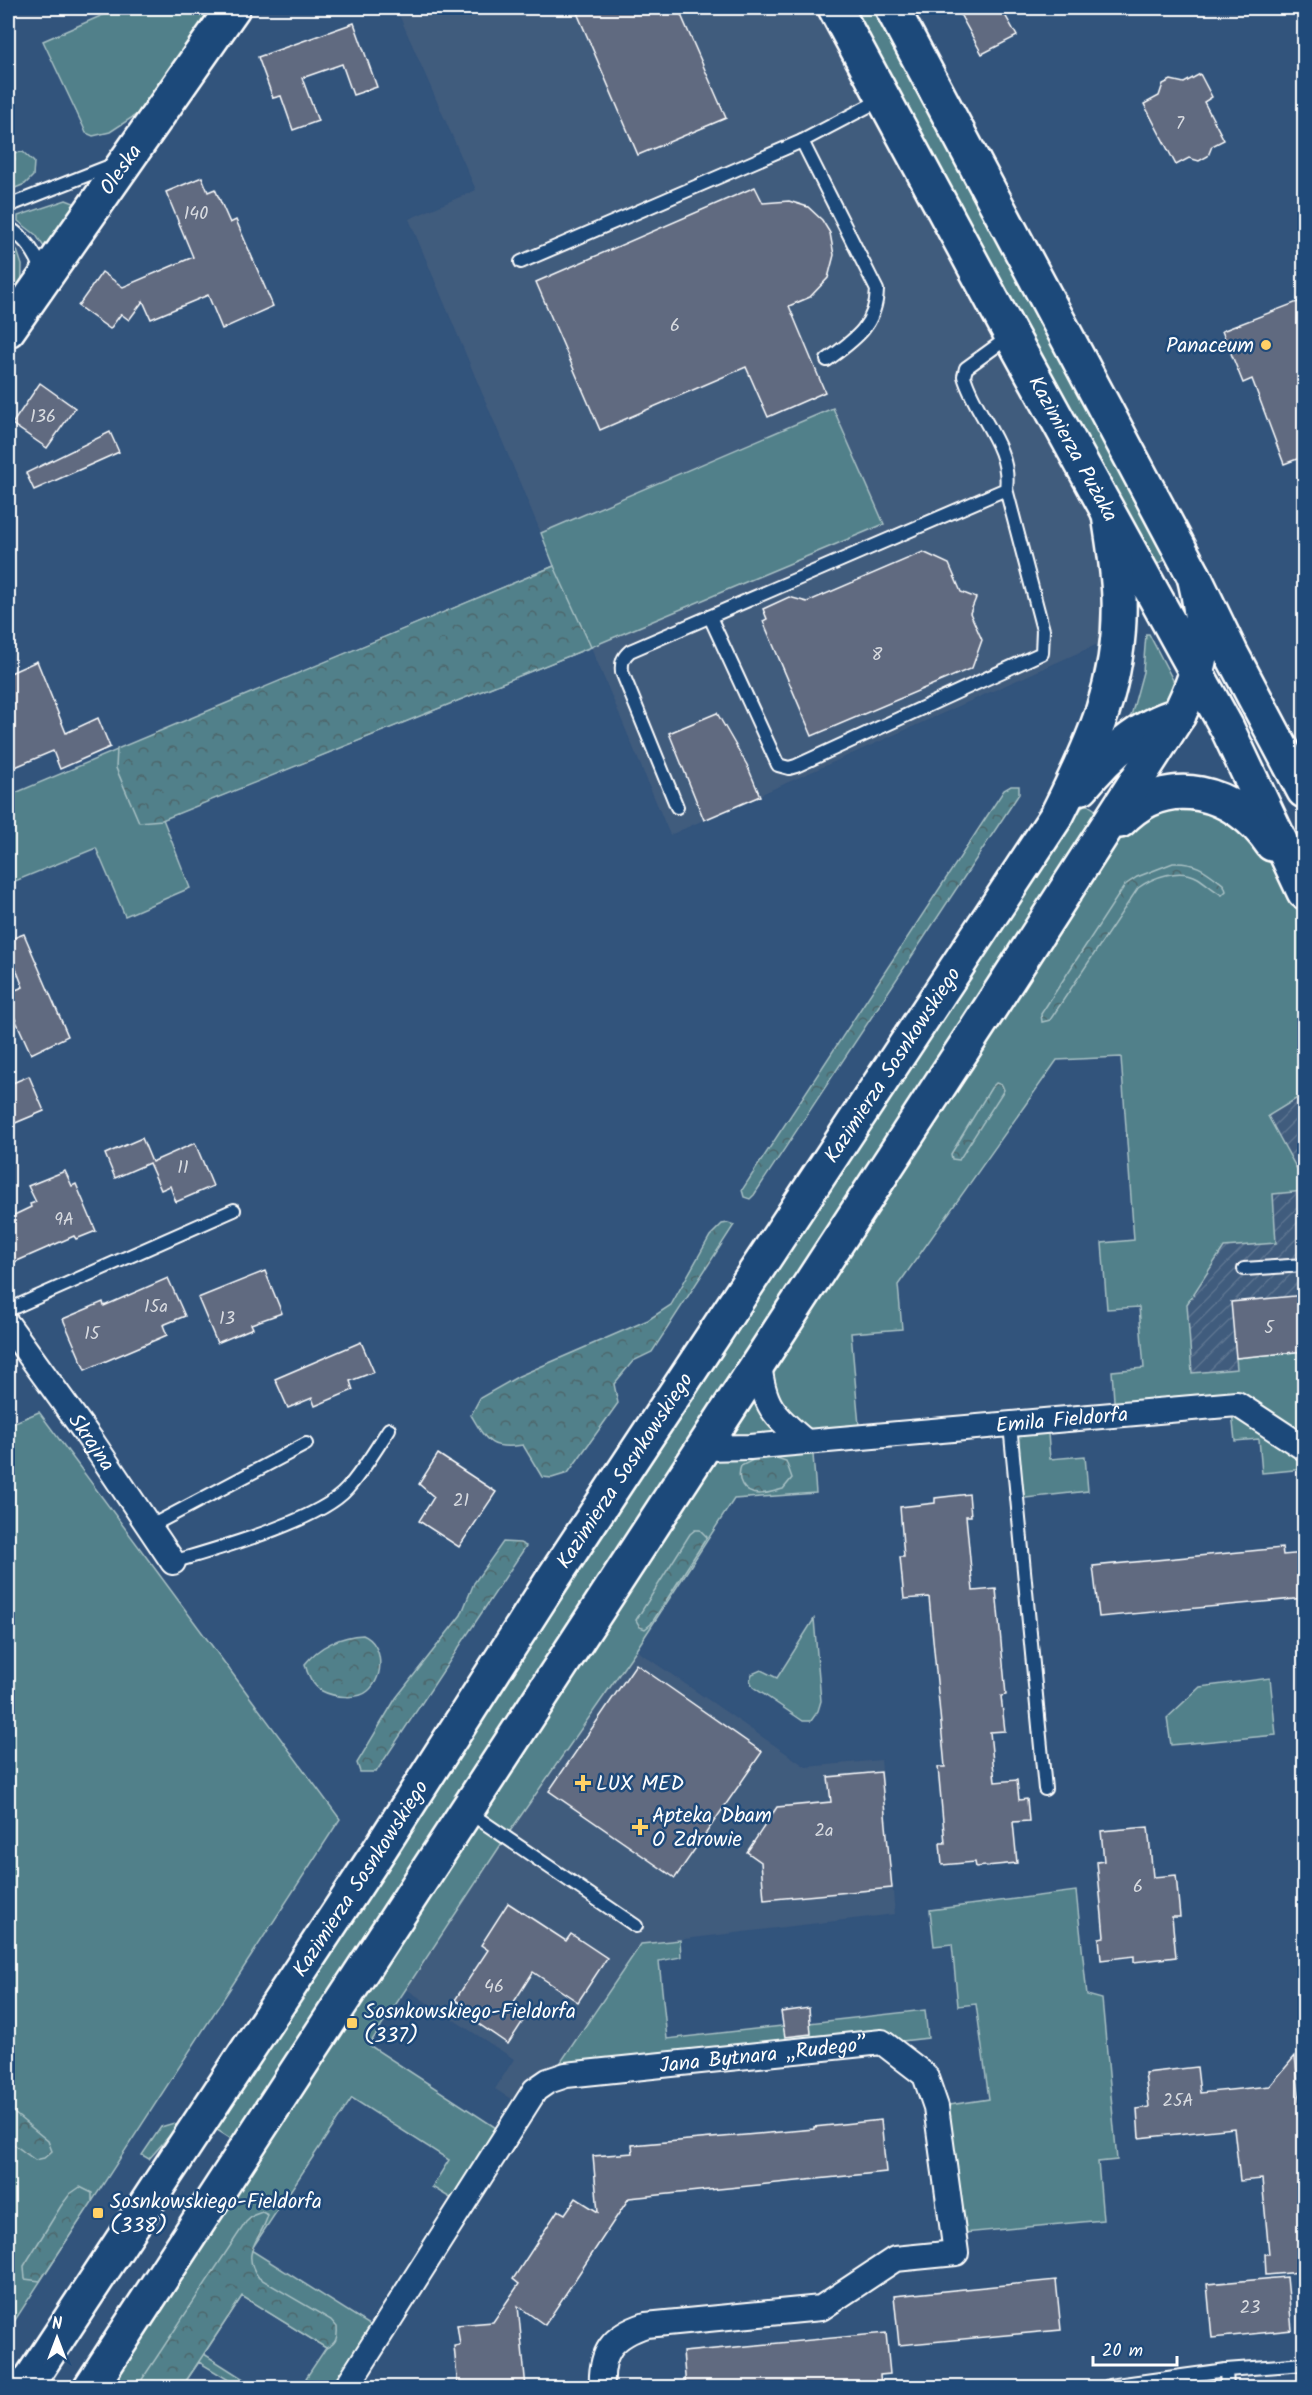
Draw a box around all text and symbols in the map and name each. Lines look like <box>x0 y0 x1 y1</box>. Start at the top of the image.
house number: 7 <box>1176 110 1185 139</box>
street label: Oleska <box>92 138 151 203</box>
house number: 140 <box>184 200 208 229</box>
house number: 6 <box>670 312 680 341</box>
place label: Panaceum <box>1166 330 1254 363</box>
marker: Panaceum <box>1259 338 1273 352</box>
street label: Kazimierza Pużaka <box>1019 370 1126 528</box>
house number: 136 <box>30 403 56 432</box>
house number: 8 <box>872 641 883 670</box>
street label: Kazimierza Sosnkowskiego <box>816 961 970 1170</box>
house number: 11 <box>177 1154 189 1183</box>
house number: 9A <box>54 1206 74 1235</box>
house number: 15a <box>144 1293 168 1322</box>
house number: 13 <box>219 1305 235 1334</box>
house number: 5 <box>1264 1314 1275 1343</box>
house number: 15 <box>84 1320 101 1349</box>
street label: Kazimierza Sosnkowskiego <box>549 1366 703 1576</box>
street label: Emila Fieldorfa <box>994 1399 1129 1443</box>
street label: Skrajna <box>59 1407 123 1479</box>
house number: 21 <box>453 1487 469 1516</box>
place label: LUX MED <box>596 1768 684 1801</box>
street label: Kazimierza Sosnkowskiego <box>285 1774 438 1984</box>
marker: LUX MED <box>574 1774 592 1792</box>
place label: Apteka Dbam O Zdrowie <box>652 1800 772 1857</box>
house number: 2a <box>815 1817 833 1846</box>
marker: Apteka Dbam O Zdrowie <box>633 1820 647 1834</box>
house number: 6 <box>1133 1873 1143 1902</box>
house number: 46 <box>484 1973 504 2002</box>
place label: Sosnkowskiego-Fieldorfa (337) <box>364 1996 576 2053</box>
marker: Sosnkowskiego-Fieldorfa (337) <box>345 2016 359 2030</box>
street label: Jana Bytnara „Rudego” <box>658 2029 869 2083</box>
house number: 25A <box>1162 2087 1194 2116</box>
place label: Sosnkowskiego-Fieldorfa (338) <box>110 2186 322 2243</box>
marker: Sosnkowskiego-Fieldorfa (338) <box>91 2206 105 2220</box>
house number: 23 <box>1240 2294 1260 2323</box>
north arrow <box>27 2308 87 2368</box>
text: N <box>52 2312 62 2337</box>
scale bar <box>1093 2329 1177 2367</box>
text: 20 m <box>1102 2337 1143 2366</box>

